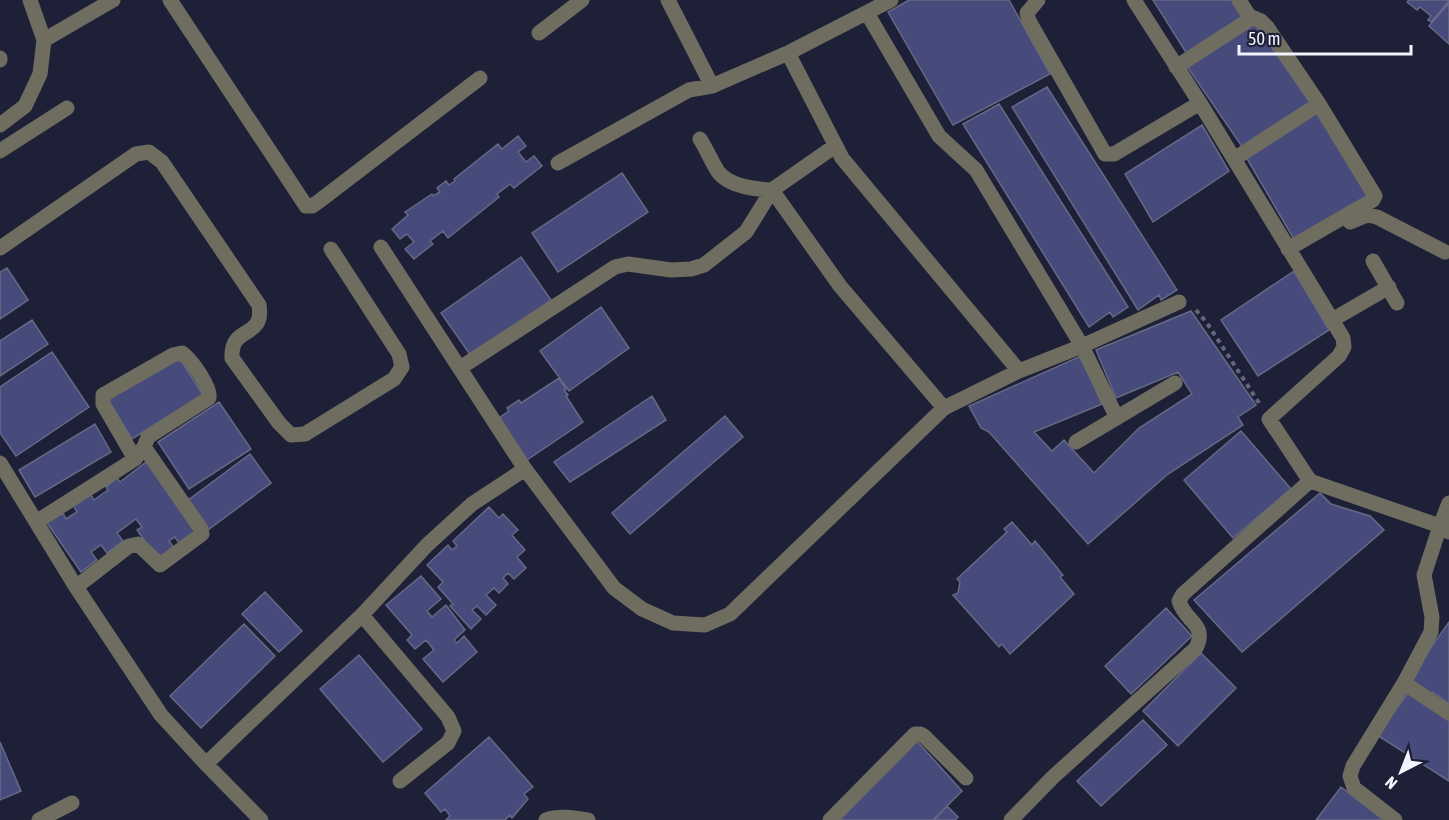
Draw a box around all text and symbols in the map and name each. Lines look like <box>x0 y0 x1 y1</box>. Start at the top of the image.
scale bar <box>1239 18 1412 56</box>
text: 50 m <box>1248 28 1280 49</box>
north arrow <box>1371 742 1431 802</box>
text: N <box>1381 773 1400 793</box>

